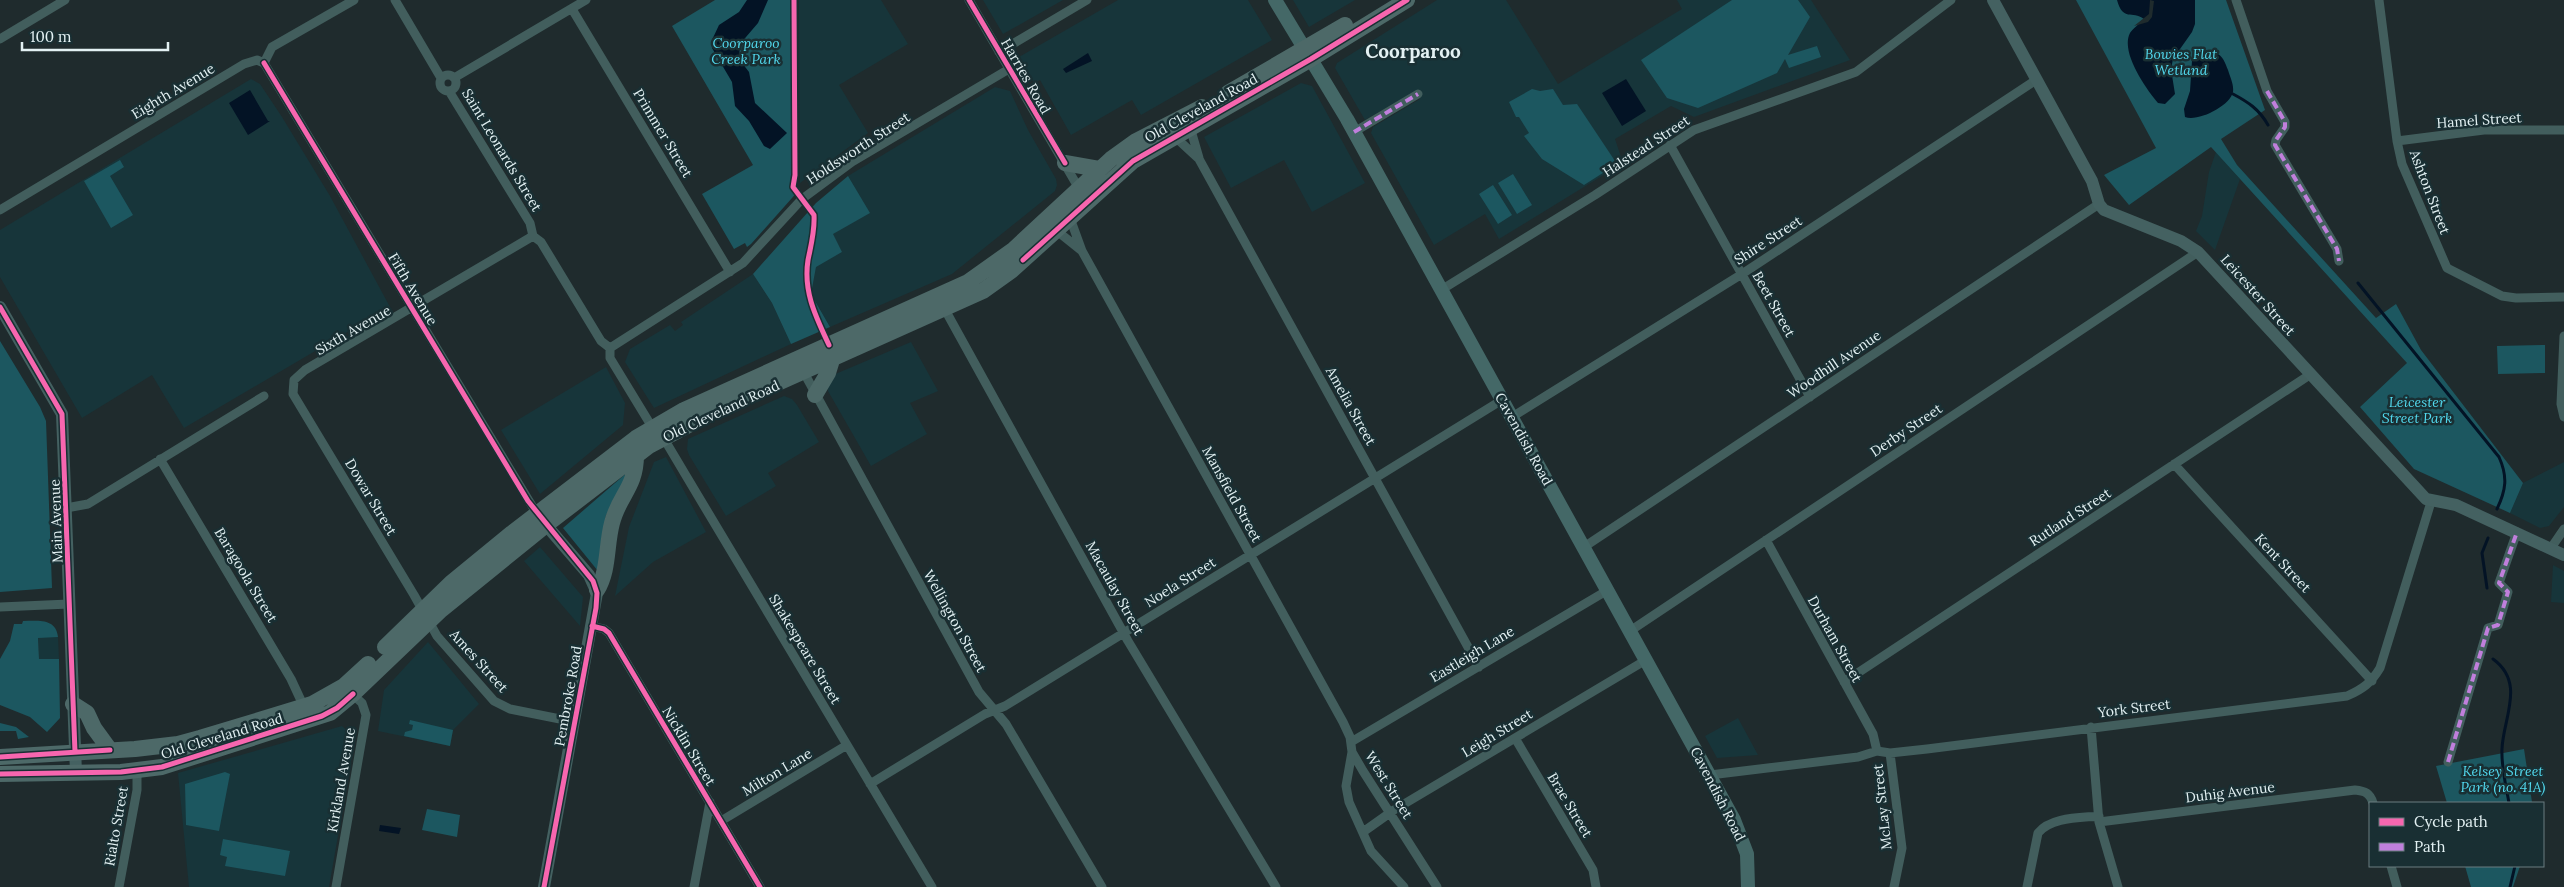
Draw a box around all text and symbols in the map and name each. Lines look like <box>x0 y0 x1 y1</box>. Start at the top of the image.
scale bar <box>22 20 169 52</box>
text: 100 m <box>30 27 71 46</box>
park label: Coorparoo Creek Park <box>711 34 781 68</box>
street label: Harries Road <box>997 35 1055 117</box>
district label: Coorparoo <box>1365 39 1461 63</box>
park label: Bowies Flat Wetland <box>2145 45 2218 79</box>
street label: Eighth Avenue <box>128 59 218 123</box>
street label: Old Cleveland Road <box>1141 69 1261 147</box>
street label: Saint Leonards Street <box>458 85 546 215</box>
street label: Primmer Street <box>629 85 697 181</box>
street label: Holdsworth Street <box>803 107 914 188</box>
street label: Hamel Street <box>2436 108 2523 132</box>
street label: Halstead Street <box>1599 111 1693 181</box>
street label: Ashton Street <box>2405 146 2455 237</box>
street label: Shire Street <box>1731 211 1806 269</box>
street label: Fifth Avenue <box>384 249 442 329</box>
street label: Leicester Street <box>2217 251 2300 340</box>
street label: Beet Street <box>1749 268 1800 341</box>
street label: Sixth Avenue <box>312 301 394 359</box>
street label: Woodhill Avenue <box>1784 326 1885 402</box>
street label: Amelia Street <box>1322 363 1380 449</box>
street label: Old Cleveland Road <box>660 376 782 446</box>
street label: Cavendish Road <box>1491 389 1557 489</box>
park label: Leicester Street Park <box>2382 393 2452 427</box>
street label: Derby Street <box>1867 399 1946 461</box>
street label: Mansfield Street <box>1198 443 1266 546</box>
street label: Dowar Street <box>341 455 401 539</box>
street label: Main Avenue <box>46 478 66 563</box>
street label: Rutland Street <box>2026 484 2115 550</box>
street label: Baragoola Street <box>211 524 282 626</box>
street label: Kent Street <box>2251 530 2315 597</box>
street label: Macaulay Street <box>1082 538 1149 639</box>
street label: Noela Street <box>1141 553 1219 611</box>
street label: Wellington Street <box>919 567 991 676</box>
street label: Shakespeare Street <box>765 591 845 708</box>
street label: Durham Street <box>1804 593 1866 686</box>
street label: Eastleigh Lane <box>1427 622 1518 686</box>
street label: Ames Street <box>445 625 512 697</box>
street label: Pembroke Road <box>550 644 586 748</box>
street label: York Street <box>2096 695 2172 722</box>
street label: Nicklin Street <box>658 703 720 789</box>
street label: Leigh Street <box>1458 705 1536 761</box>
street label: Old Cleveland Road <box>159 709 285 763</box>
street label: Kirkland Avenue <box>323 726 359 834</box>
street label: Milton Lane <box>739 744 815 800</box>
street label: Cavendish Road <box>1687 744 1749 844</box>
street label: West Street <box>1361 748 1417 823</box>
park label: Kelsey Street Park (no. 41A) <box>2461 762 2545 796</box>
street label: McLay Street <box>1868 763 1895 851</box>
street label: Brae Street <box>1544 769 1597 841</box>
street label: Duhig Avenue <box>2184 778 2276 806</box>
street label: Rialto Street <box>100 784 132 867</box>
legend <box>2369 802 2544 867</box>
text: Cycle path <box>2414 812 2488 831</box>
text: Path <box>2414 837 2445 856</box>

